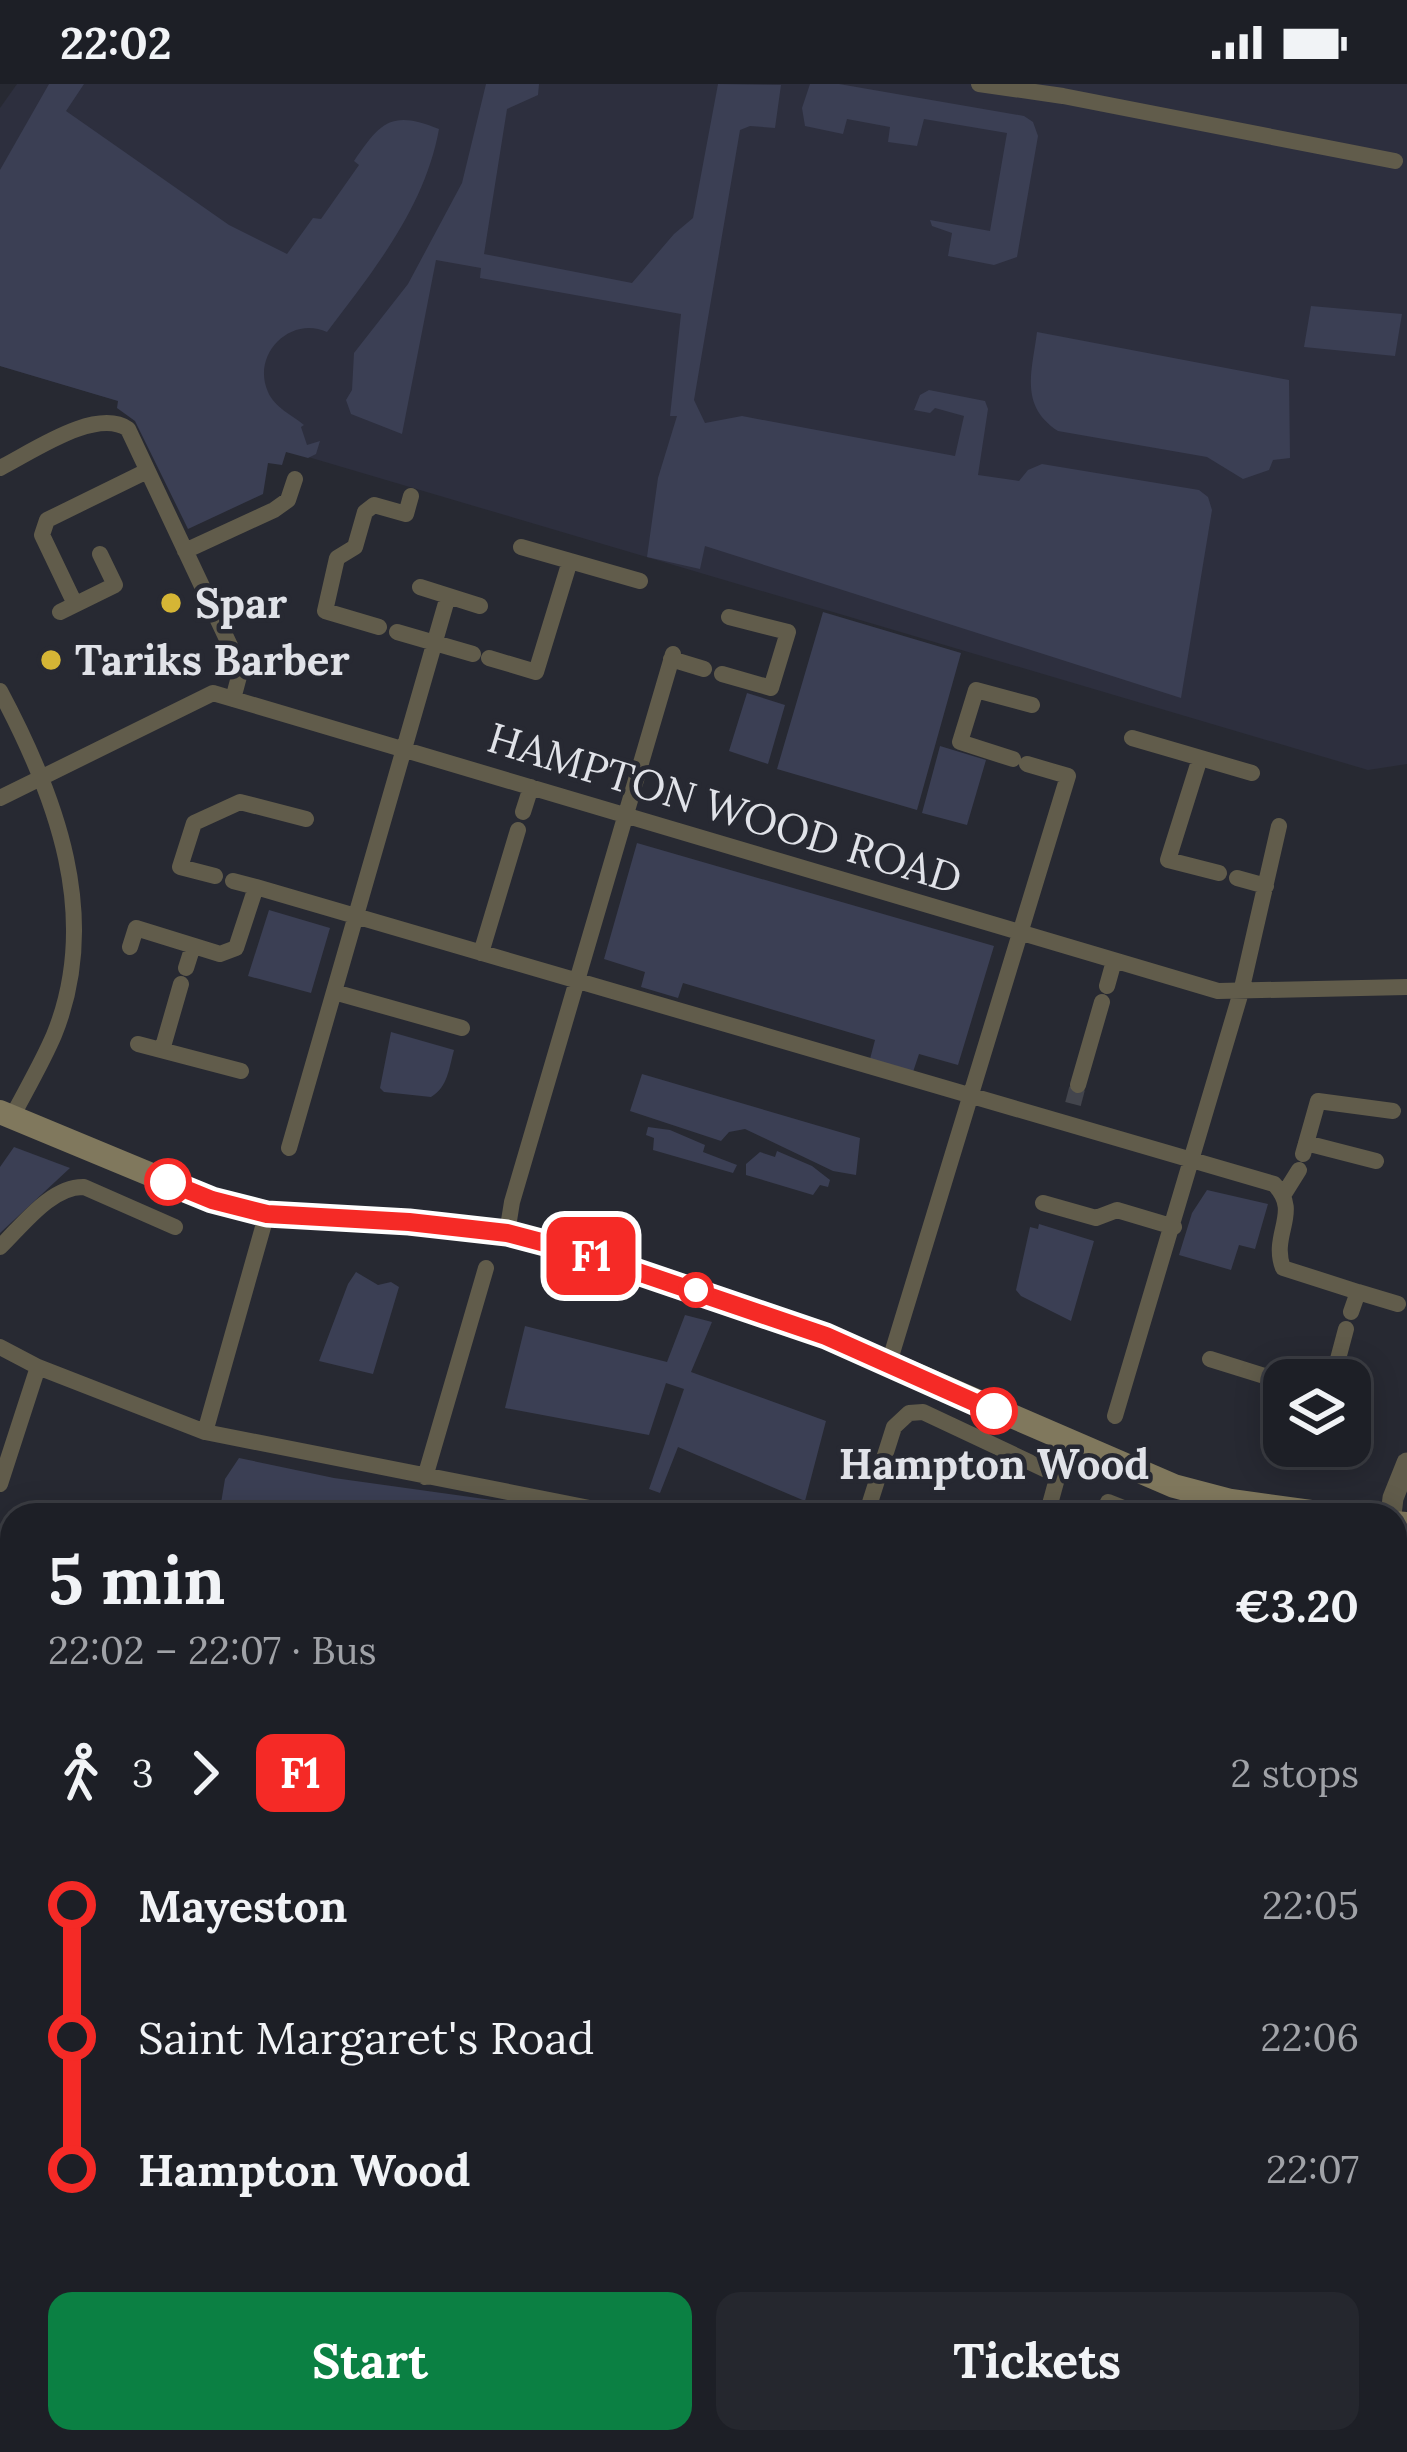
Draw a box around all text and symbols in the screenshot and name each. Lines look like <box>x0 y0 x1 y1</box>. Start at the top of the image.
text: 22:02 <box>60 14 172 71</box>
place label: Spar <box>195 576 287 630</box>
marker: Spar <box>158 590 184 616</box>
place label: Tariks Barber <box>75 633 350 687</box>
marker: Tariks Barber <box>38 647 64 673</box>
street label: HAMPTON WOOD ROAD <box>482 710 968 906</box>
unlabelled marker <box>146 1160 190 1204</box>
line badge: F1 <box>537 1217 645 1295</box>
text: F1 <box>570 1229 612 1283</box>
unlabelled marker <box>680 1274 712 1306</box>
map controls <box>1263 1359 1371 1467</box>
button: layers <box>1263 1359 1371 1467</box>
marker: Hampton Wood <box>972 1389 1016 1433</box>
place label: Hampton Wood <box>839 1437 1149 1491</box>
text: 5 min <box>48 1538 225 1622</box>
text: €3.20 <box>1234 1577 1359 1634</box>
text: 22:02 – 22:07 · Bus <box>48 1625 377 1675</box>
icon: walk <box>48 1740 114 1806</box>
icon: forward <box>172 1740 238 1806</box>
text: F1 <box>280 1746 321 1800</box>
text: 3 <box>132 1748 154 1798</box>
text: 2 stops <box>1230 1748 1359 1798</box>
text: Mayeston <box>138 1877 348 1934</box>
text: 22:05 <box>1262 1880 1359 1930</box>
text: Saint Margaret's Road <box>138 2009 595 2066</box>
text: 22:06 <box>1261 2012 1359 2062</box>
text: Hampton Wood <box>138 2141 471 2198</box>
text: 22:07 <box>1266 2144 1359 2194</box>
button: Start <box>48 2292 692 2430</box>
button: Tickets <box>716 2292 1359 2430</box>

